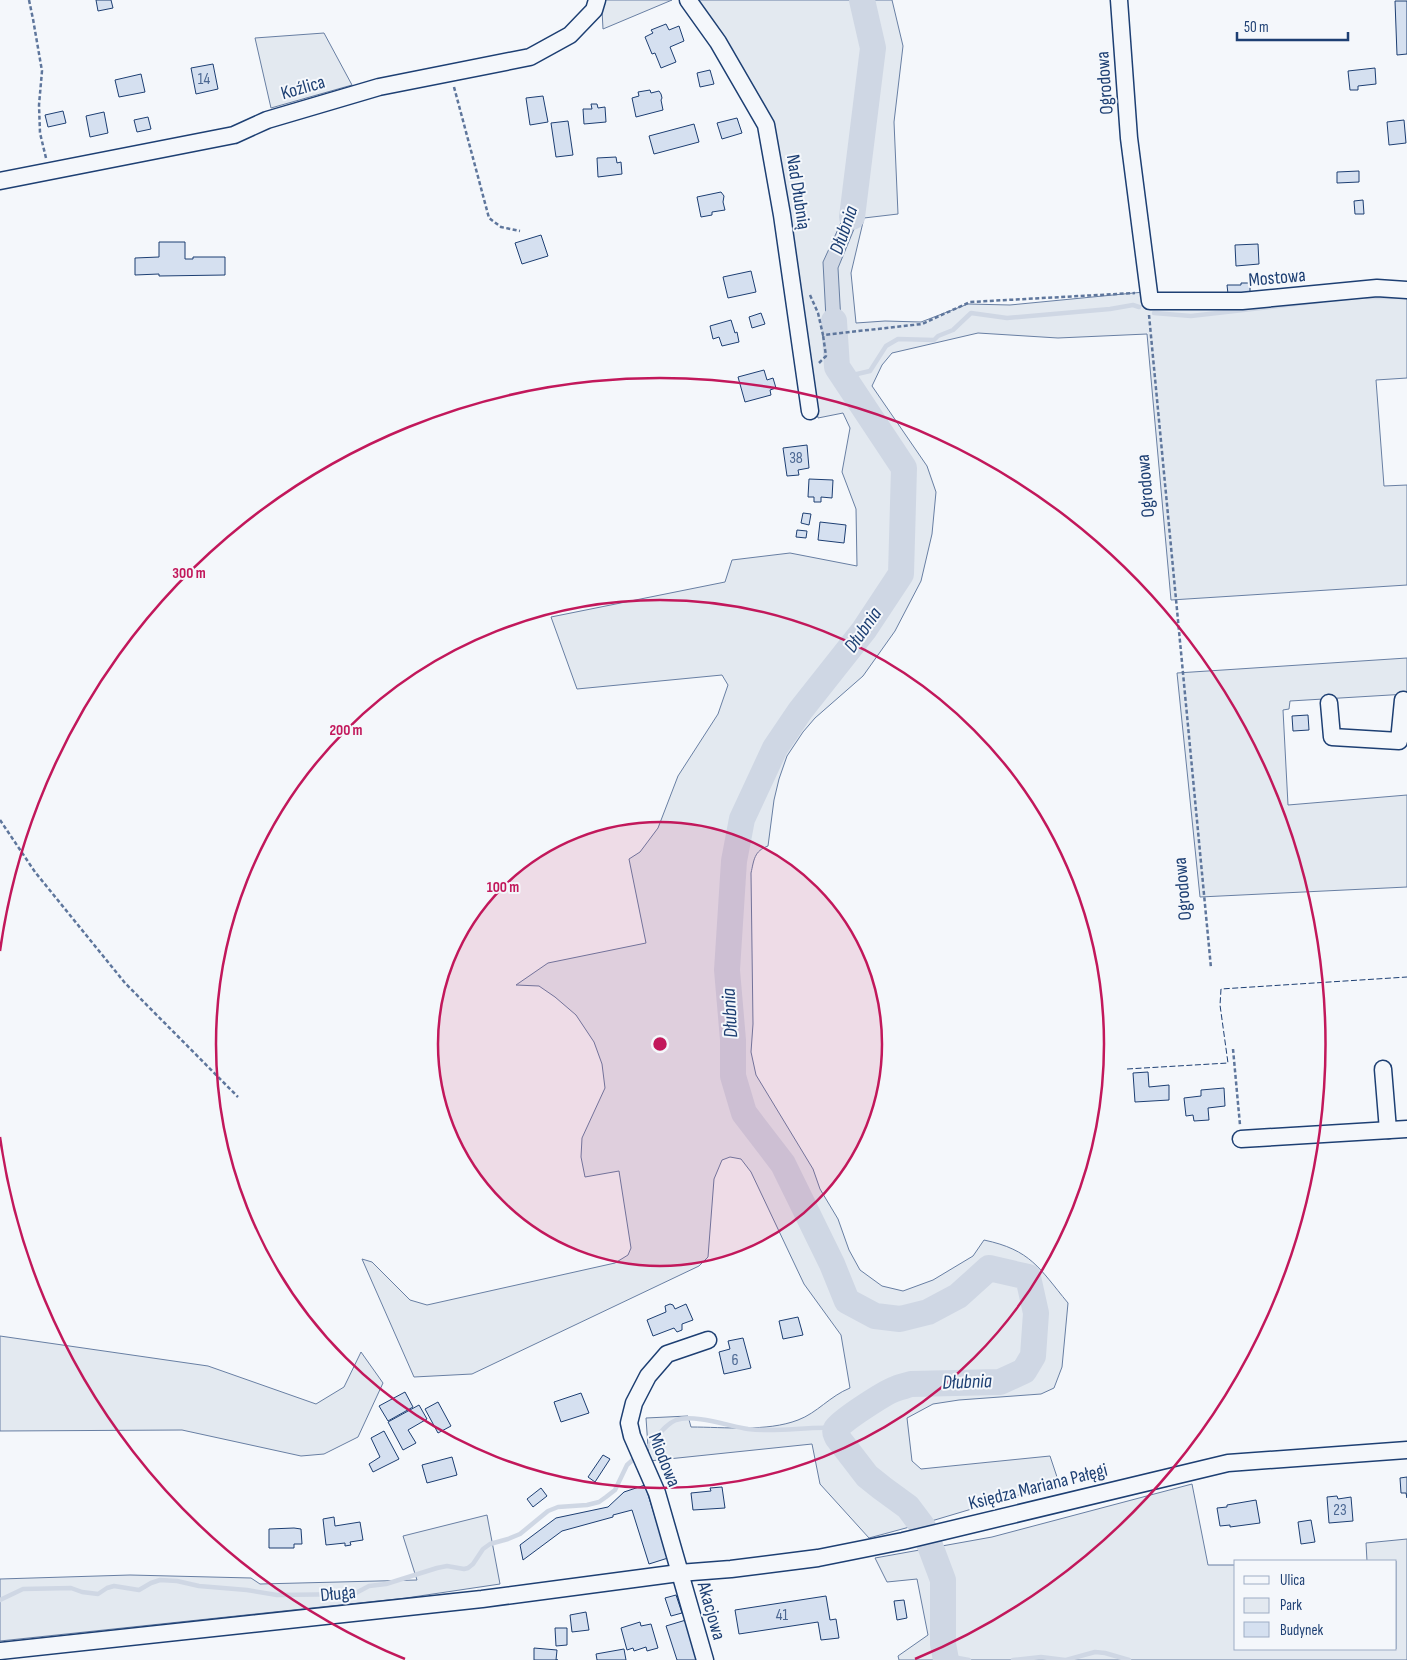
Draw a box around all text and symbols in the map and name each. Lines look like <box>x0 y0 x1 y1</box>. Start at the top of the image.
scale bar <box>1237 10 1348 42</box>
text: 50 m <box>1244 18 1269 37</box>
street label: Ogrodowa <box>1091 51 1119 115</box>
house number: 14 <box>198 70 210 89</box>
street label: Koźlica <box>278 71 328 105</box>
street label: Nad Dłubnią <box>781 153 815 231</box>
water label: Dłubnia <box>825 203 863 257</box>
street label: Mostowa <box>1248 264 1306 292</box>
house number: 38 <box>789 449 803 468</box>
street label: Ogrodowa <box>1132 453 1160 519</box>
text: 300 m <box>172 564 206 583</box>
water label: Dłubnia <box>839 603 887 657</box>
text: 200 m <box>329 721 363 740</box>
street label: Ogrodowa <box>1169 856 1197 922</box>
text: 100 m <box>487 878 519 897</box>
water label: Dłubnia <box>717 988 743 1038</box>
centre of rings <box>651 1035 669 1053</box>
house number: 6 <box>731 1351 739 1370</box>
water label: Dłubnia <box>942 1369 992 1395</box>
street label: Miodowa <box>643 1430 685 1490</box>
street label: Księdza Mariana Pałęgi <box>966 1459 1110 1515</box>
house number: 23 <box>1333 1501 1347 1520</box>
legend <box>1234 1560 1397 1650</box>
text: Ulica <box>1280 1571 1305 1590</box>
street label: Akacjowa <box>691 1578 730 1643</box>
street label: Długa <box>319 1581 357 1607</box>
text: Park <box>1280 1596 1302 1615</box>
house number: 41 <box>776 1606 789 1625</box>
text: Budynek <box>1280 1621 1323 1640</box>

